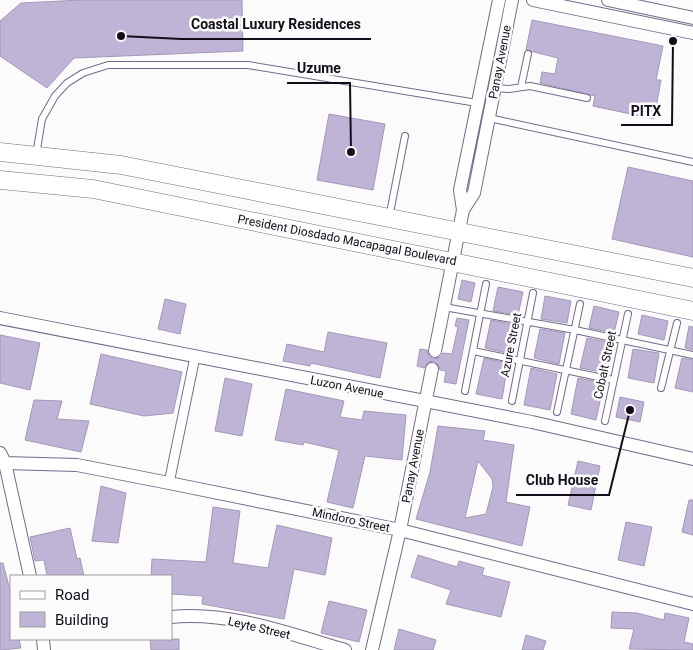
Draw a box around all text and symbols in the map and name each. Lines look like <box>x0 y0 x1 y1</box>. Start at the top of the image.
callout: Coastal Luxury Residences <box>181 10 371 39</box>
text: Coastal Luxury Residences <box>191 16 361 32</box>
street label: Panay Avenue <box>486 24 514 100</box>
callout: Uzume <box>287 54 350 83</box>
text: Uzume <box>297 60 341 76</box>
callout: PITX <box>621 96 672 125</box>
text: PITX <box>631 103 661 119</box>
street label: President Diosdado Macapagal Boulevard <box>236 212 458 268</box>
street label: Azure Street <box>498 311 524 378</box>
street label: Cobalt Street <box>591 330 619 400</box>
street label: Luzon Avenue <box>309 373 385 401</box>
street label: Panay Avenue <box>399 428 427 504</box>
callout: Club House <box>516 466 609 495</box>
text: Club House <box>526 472 599 488</box>
street label: Mindoro Street <box>311 505 391 535</box>
legend <box>10 575 172 640</box>
text: Road <box>55 586 89 604</box>
text: Building <box>55 611 109 629</box>
street label: Leyte Street <box>227 614 292 642</box>

